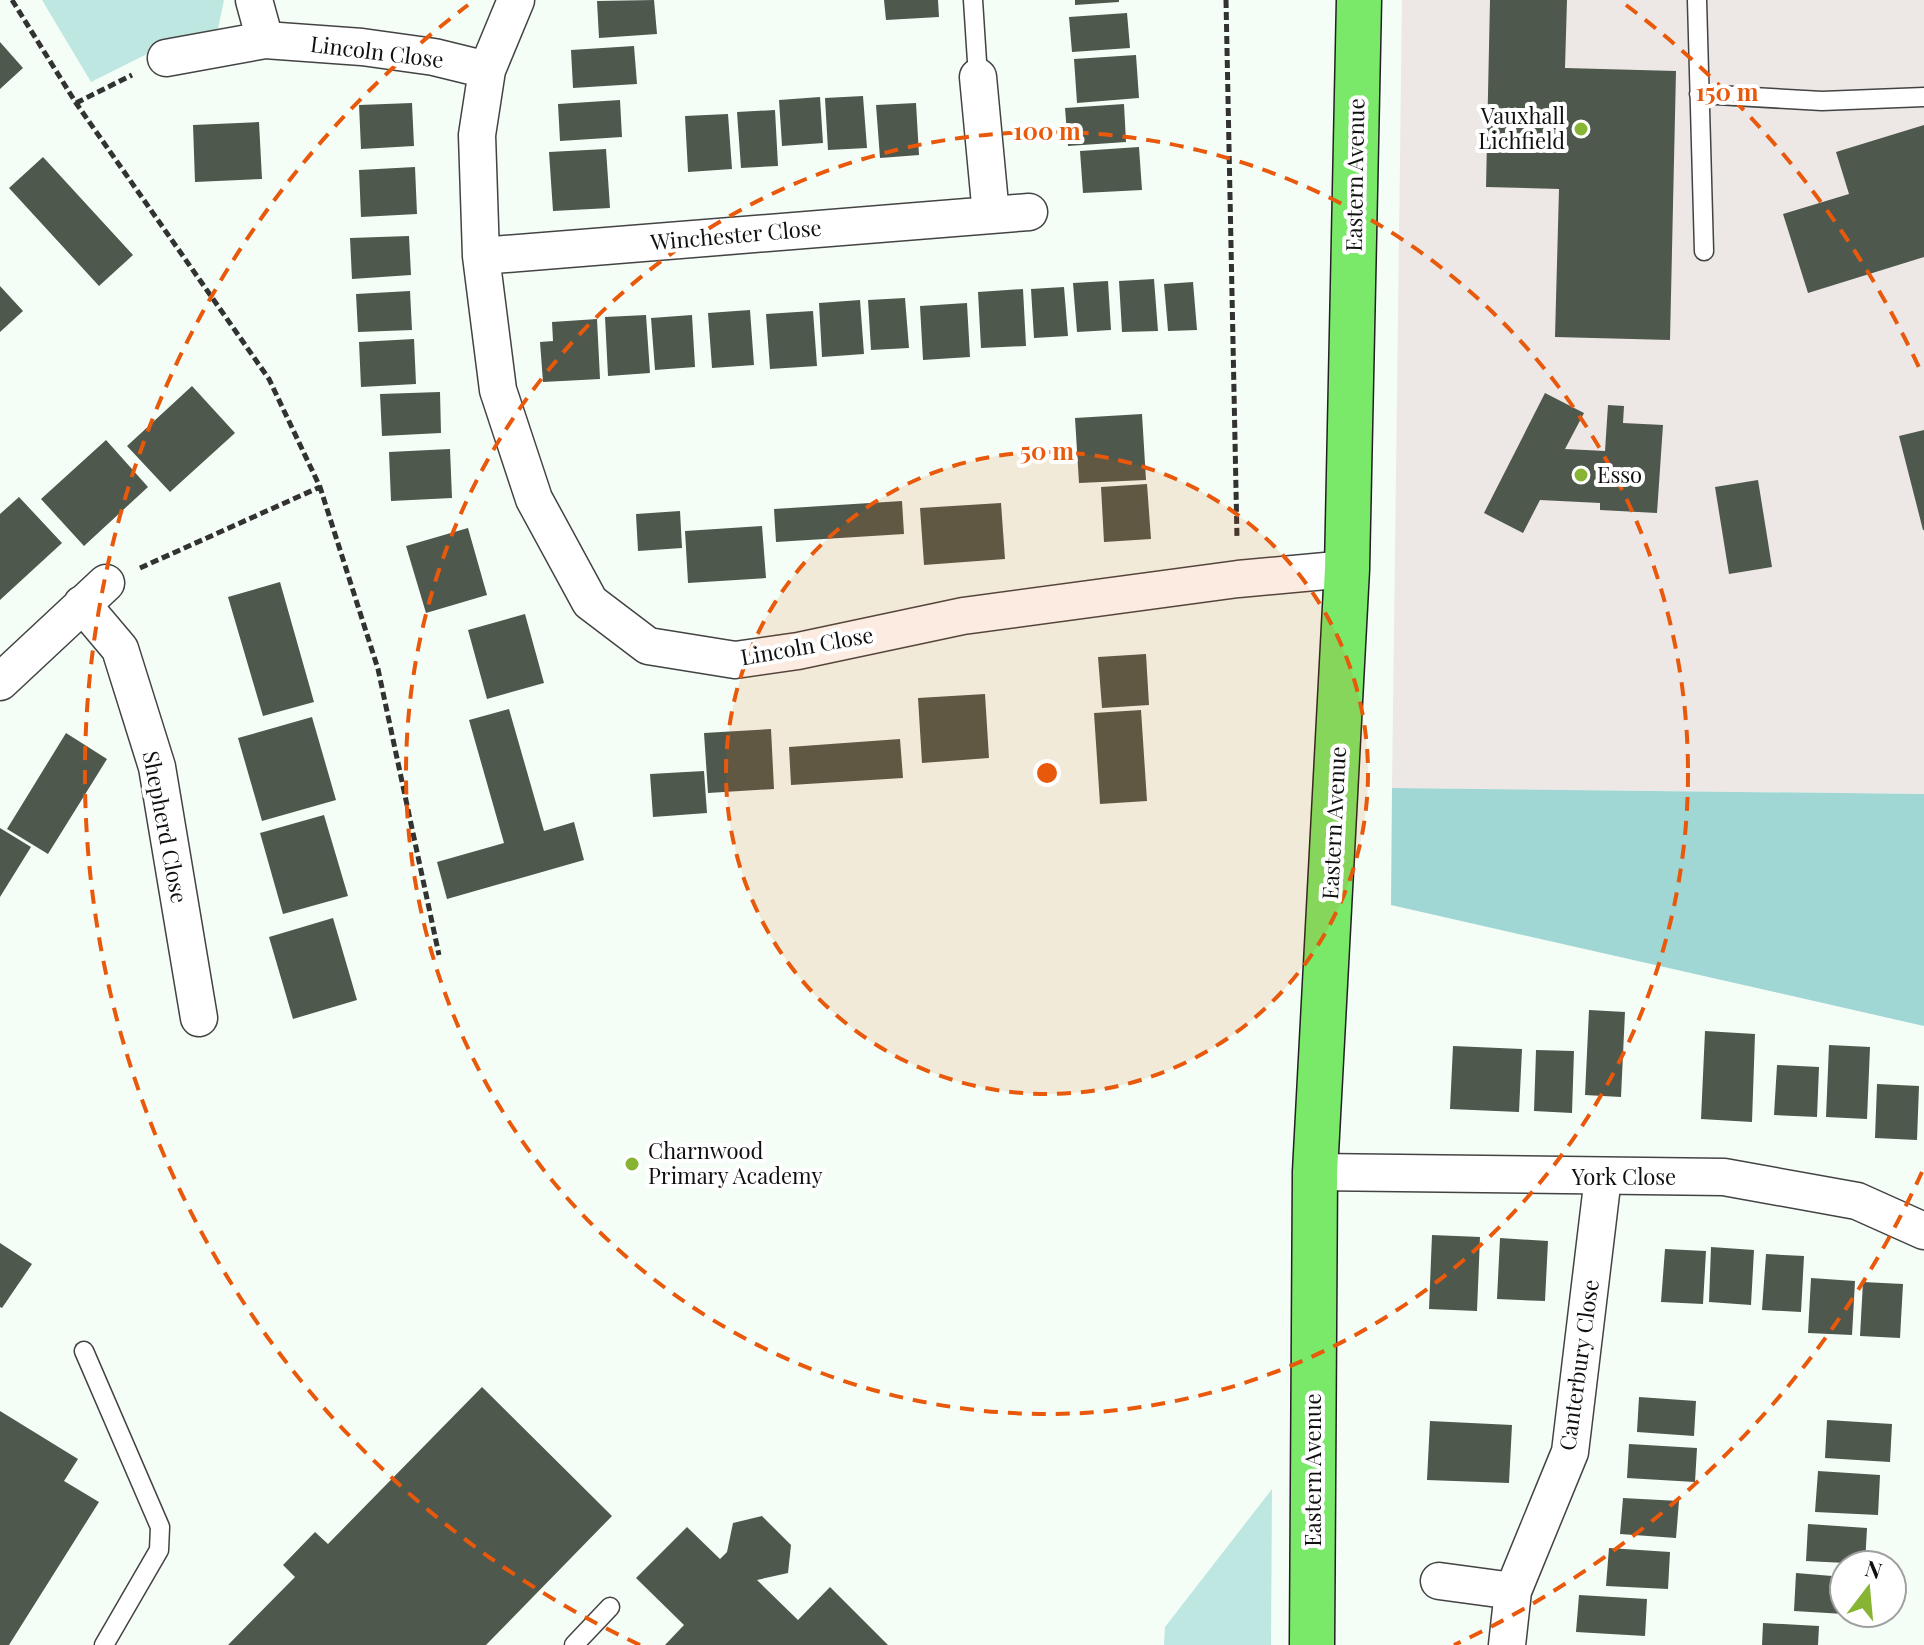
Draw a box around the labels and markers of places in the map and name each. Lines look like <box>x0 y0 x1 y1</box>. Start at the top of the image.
place label: Vauxhall Lichfield <box>1478 100 1565 155</box>
marker: Vauxhall Lichfield <box>1572 120 1590 138</box>
place label: Esso <box>1597 459 1642 489</box>
marker: Esso <box>1572 466 1590 484</box>
centre of rings <box>1033 759 1061 787</box>
place label: Charnwood Primary Academy <box>648 1135 822 1190</box>
marker: Charnwood Primary Academy <box>623 1155 641 1173</box>

